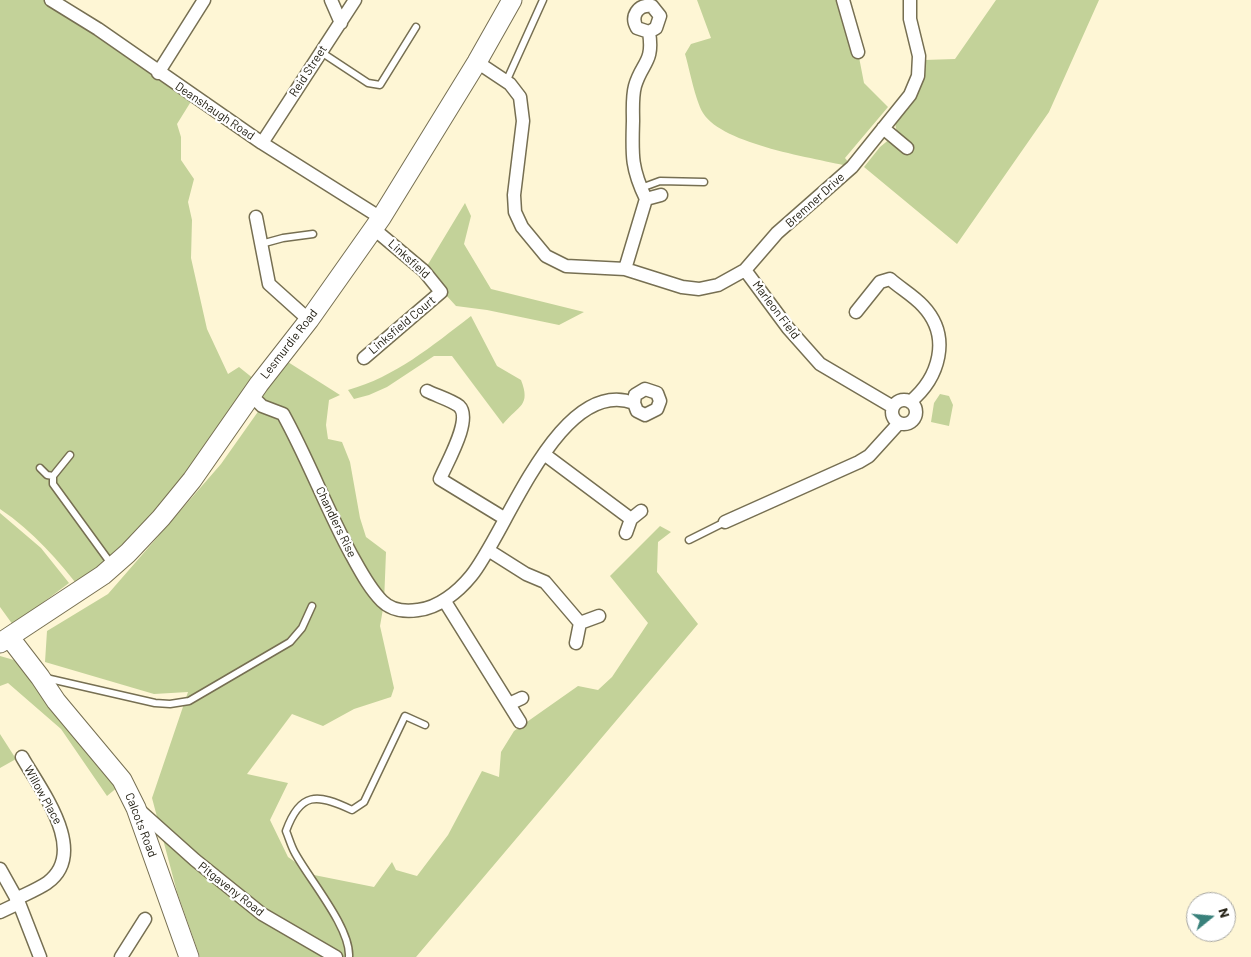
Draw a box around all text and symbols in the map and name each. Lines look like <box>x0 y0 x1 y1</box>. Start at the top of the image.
street label: Reid Street <box>286 43 330 99</box>
street label: Deanshaugh Road <box>172 79 258 143</box>
street label: Bremner Drive <box>783 170 847 230</box>
street label: Linksfield <box>385 237 433 281</box>
street label: Marleon Field <box>749 278 803 342</box>
street label: Linksfield Court <box>366 293 438 357</box>
street label: Lesmurdie Road <box>257 306 321 382</box>
street label: Chandlers Rise <box>313 484 359 560</box>
street label: Willow Place <box>21 763 65 827</box>
street label: Calcots Road <box>122 791 160 859</box>
street label: Pitgaveny Road <box>195 859 267 919</box>
north arrow <box>1186 892 1236 942</box>
text: N <box>1215 906 1234 920</box>

